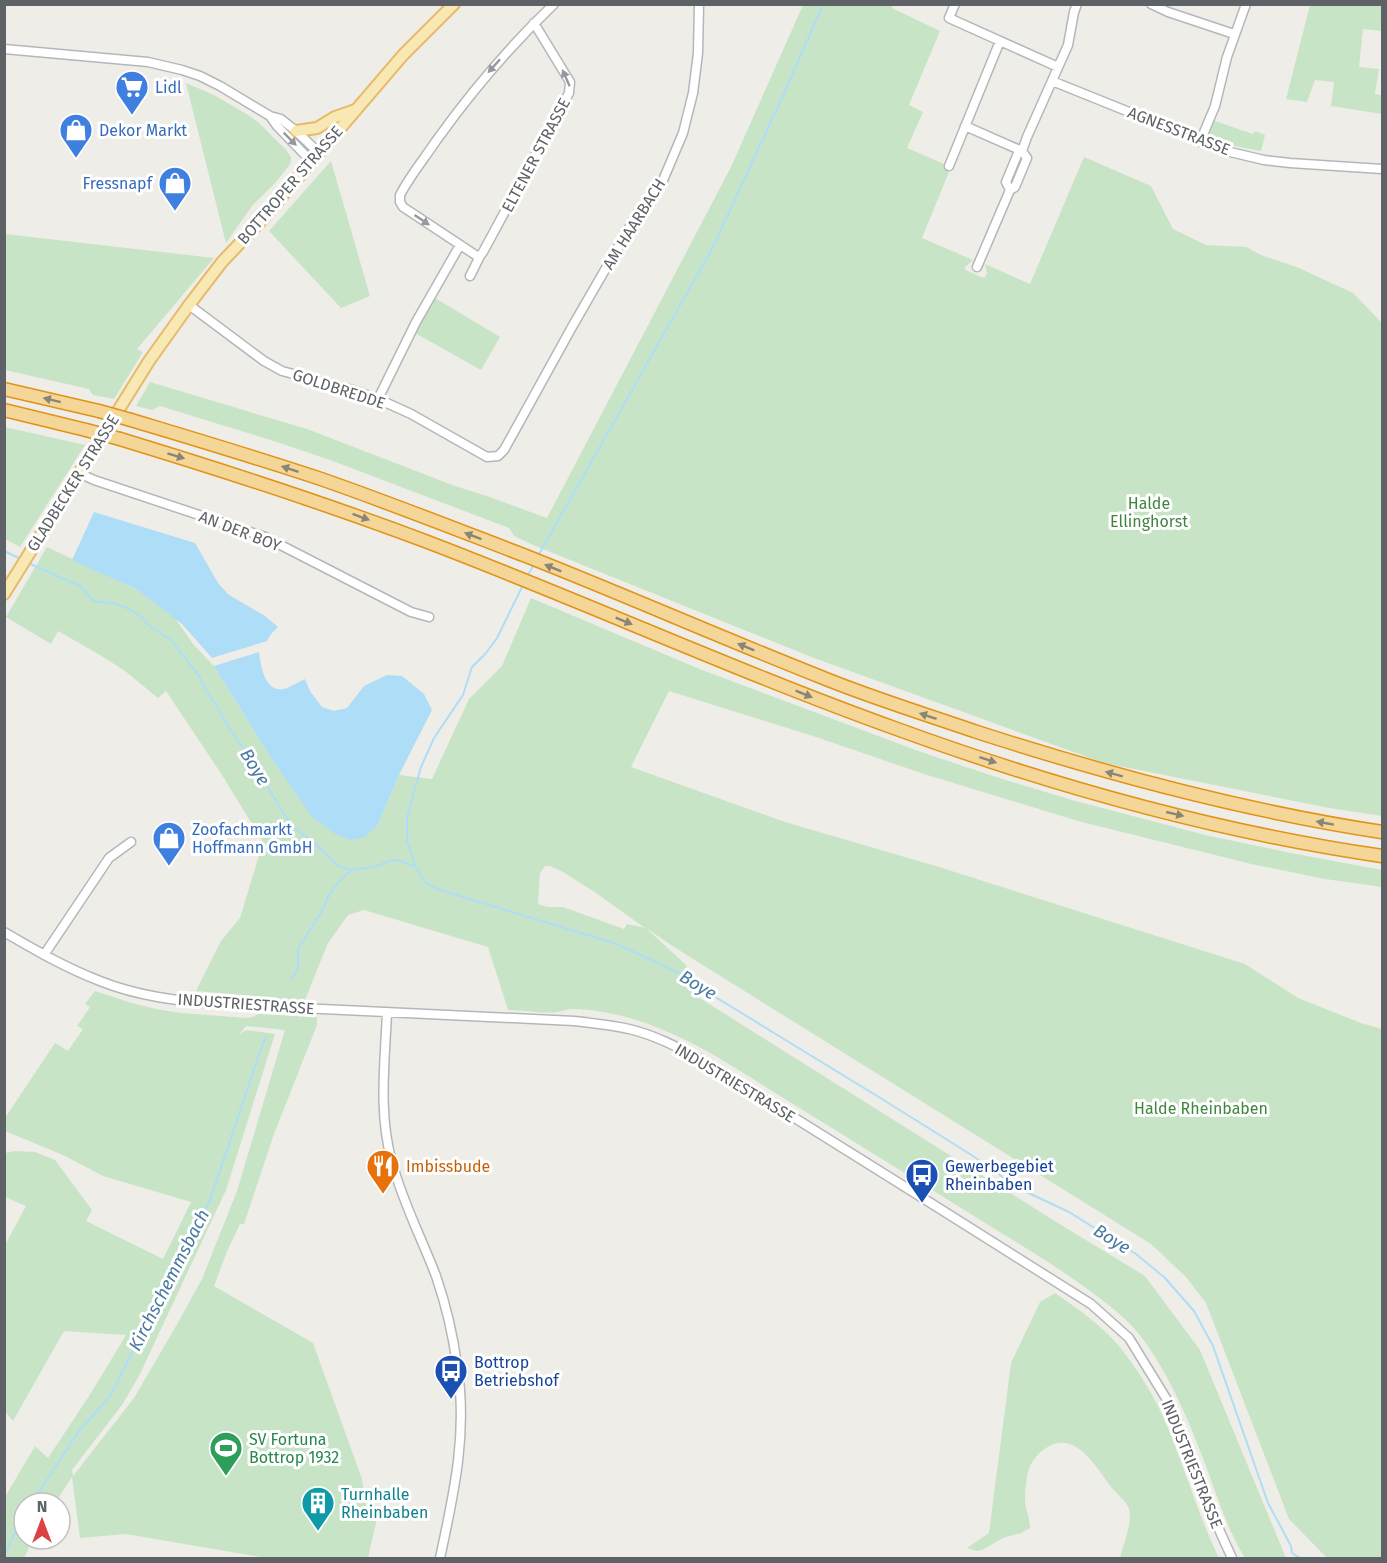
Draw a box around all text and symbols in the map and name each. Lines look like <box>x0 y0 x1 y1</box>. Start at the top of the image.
one-way arrow <box>487 59 501 74</box>
one-way arrow <box>561 68 571 86</box>
supermarket icon: Lidl <box>114 69 150 116</box>
place label: Lidl <box>155 78 182 97</box>
street label: ELTENER STRASSE <box>498 95 574 215</box>
street label: AGNESSTRASSE <box>1125 103 1233 159</box>
shop icon: Dekor Markt <box>58 112 94 159</box>
place label: Dekor Markt <box>99 121 187 140</box>
street label: BOTTROPER STRASSE <box>233 122 347 248</box>
one-way arrow <box>283 132 297 147</box>
shop icon: Fressnapf <box>157 165 193 212</box>
place label: Fressnapf <box>83 174 154 193</box>
street label: AM HAARBACH <box>599 175 669 273</box>
one-way arrow <box>414 214 430 225</box>
street label: GOLDBREDDE <box>290 365 388 413</box>
one-way arrow <box>42 395 61 405</box>
street label: GLADBECKER STRASSE <box>23 411 123 555</box>
one-way arrow <box>167 452 185 461</box>
one-way arrow <box>281 464 299 473</box>
park label: Halde Ellinghorst <box>1110 494 1188 531</box>
street label: AN DER BOY <box>196 507 284 555</box>
one-way arrow <box>352 513 370 523</box>
one-way arrow <box>464 531 482 540</box>
one-way arrow <box>544 563 562 572</box>
one-way arrow <box>615 617 633 626</box>
one-way arrow <box>737 642 755 651</box>
one-way arrow <box>796 689 814 699</box>
one-way arrow <box>919 710 937 720</box>
water label: Boye <box>235 745 275 789</box>
one-way arrow <box>979 756 997 766</box>
one-way arrow <box>1105 769 1123 779</box>
one-way arrow <box>1166 810 1185 819</box>
one-way arrow <box>1315 818 1334 827</box>
shop icon: Zoofachmarkt Hoffmann GmbH <box>151 820 187 867</box>
place label: Zoofachmarkt Hoffmann GmbH <box>192 820 313 857</box>
water label: Boye <box>676 965 720 1005</box>
street label: INDUSTRIESTRASSE <box>177 990 315 1018</box>
street label: INDUSTRIESTRASSE <box>671 1040 799 1126</box>
park label: Halde Rheinbaben <box>1134 1099 1268 1118</box>
restaurant icon: Imbissbude <box>365 1148 401 1195</box>
place label: Imbissbude <box>406 1157 490 1176</box>
bus stop icon: Gewerbegebiet Rheinbaben <box>904 1157 940 1204</box>
place label: Gewerbegebiet Rheinbaben <box>945 1157 1054 1194</box>
water label: Kirchschemmsbach <box>124 1206 214 1354</box>
water label: Boye <box>1090 1219 1134 1259</box>
bus stop icon: Bottrop Betriebshof <box>433 1353 469 1400</box>
place label: Bottrop Betriebshof <box>474 1353 560 1390</box>
street label: INDUSTRIESTRASSE <box>1157 1397 1227 1531</box>
sports icon: SV Fortuna Bottrop 1932 <box>208 1430 244 1477</box>
place label: SV Fortuna Bottrop 1932 <box>249 1430 339 1467</box>
building icon: Turnhalle Rheinbaben <box>300 1485 336 1532</box>
place label: Turnhalle Rheinbaben <box>341 1485 428 1522</box>
north arrow <box>12 1491 72 1551</box>
text: N <box>37 1497 47 1516</box>

